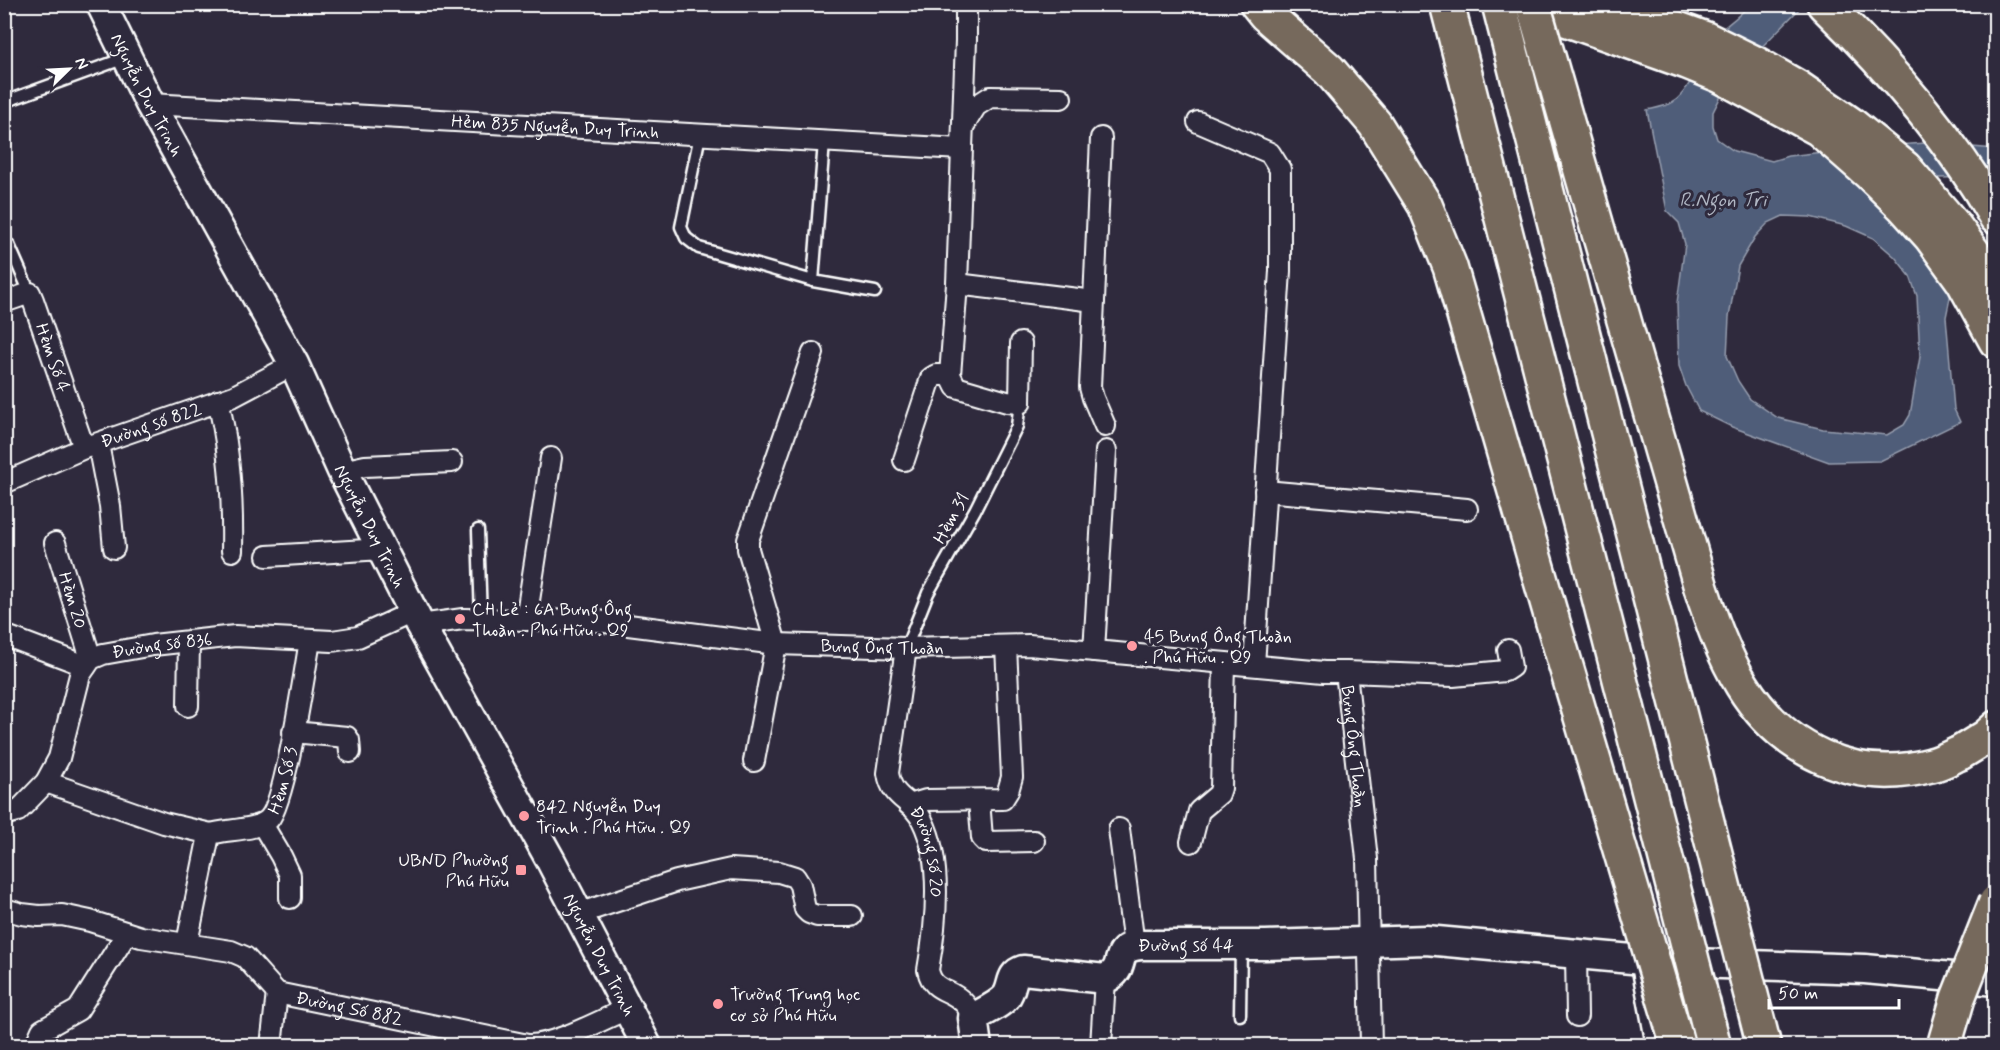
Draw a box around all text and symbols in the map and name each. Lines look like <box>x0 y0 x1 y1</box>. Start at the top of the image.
street label: Nguyễn Duy Trinh <box>104 30 188 162</box>
north arrow <box>39 39 99 99</box>
text: N <box>70 54 93 73</box>
street label: Hẻm 835 Nguyễn Duy Trinh <box>451 110 660 145</box>
water label: R.Ngọn Tri <box>1679 187 1769 216</box>
street label: Hèm Số 4 <box>29 320 75 396</box>
street label: Đường số 822 <box>98 397 205 454</box>
street label: Nguyễn Duy Trinh <box>328 461 411 593</box>
street label: Hèm 31 <box>928 489 976 548</box>
street label: Hèm 20 <box>52 569 92 632</box>
place label: CH Lẻ : 6A Bưng Ông Thoàn . Phú Hữu . Q9 <box>472 598 632 643</box>
marker: CH Lẻ : 6A Bưng Ông Thoàn . Phú Hữu . Q9 <box>453 612 467 626</box>
place label: 45 Bưng Ông Thoàn . Phú Hữu . Q9 <box>1144 625 1292 670</box>
street label: Đường số 836 <box>110 628 213 665</box>
street label: Bưng Ông Thoàn <box>820 634 944 663</box>
marker: 45 Bưng Ông Thoàn . Phú Hữu . Q9 <box>1125 639 1139 653</box>
street label: Bưng Ông Thoàn <box>1335 684 1372 809</box>
street label: Hèm Số 3 <box>263 745 304 818</box>
place label: 842 Nguyễn Duy Trinh . Phú Hữu . Q9 <box>536 795 691 840</box>
street label: Đường số 20 <box>904 801 947 897</box>
marker: 842 Nguyễn Duy Trinh . Phú Hữu . Q9 <box>517 809 531 823</box>
place label: UBND Phường Phú Hữu <box>398 849 509 894</box>
marker: UBND Phường Phú Hữu <box>514 863 528 877</box>
street label: Nguyễn Duy Trinh <box>557 889 641 1021</box>
street label: Đường số 44 <box>1138 934 1234 960</box>
scale bar <box>1769 972 1900 1010</box>
text: 50 m <box>1778 982 1818 1006</box>
place label: Trường Trung học cơ sở Phú Hữu <box>730 983 860 1028</box>
street label: Đường Số 882 <box>294 986 405 1032</box>
marker: Trường Trung học cơ sở Phú Hữu <box>711 997 725 1011</box>

